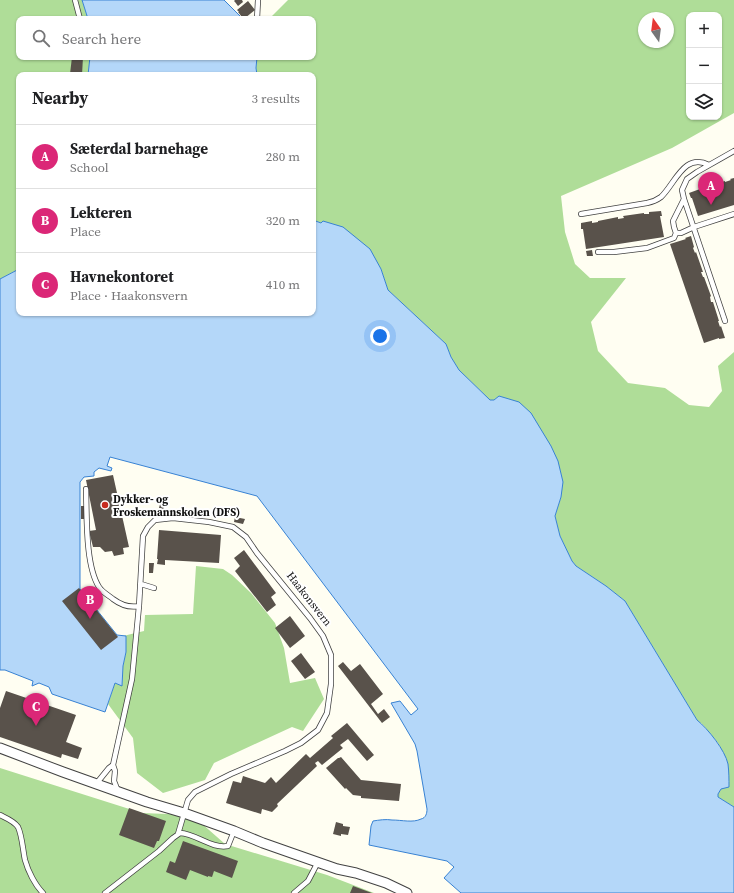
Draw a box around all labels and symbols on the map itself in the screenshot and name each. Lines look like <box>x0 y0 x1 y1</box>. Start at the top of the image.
north arrow <box>638 12 674 48</box>
pin: A <box>698 172 724 205</box>
your location <box>370 326 390 346</box>
place label: Dykker- og Froskemannskolen (DFS) <box>113 492 240 520</box>
marker: Dykker- og Froskemannskolen (DFS) <box>100 500 110 510</box>
street label: Haakonsvern <box>283 569 335 630</box>
pin: B <box>77 586 103 619</box>
pin: C <box>23 693 49 726</box>

